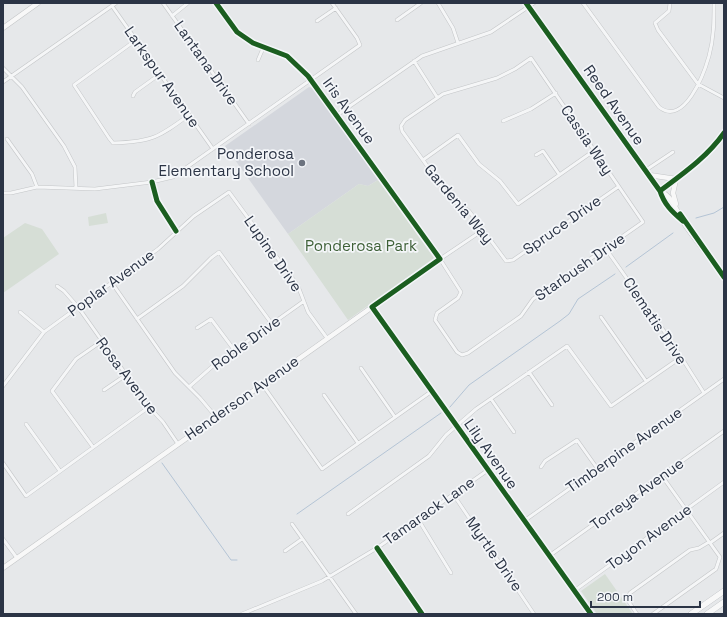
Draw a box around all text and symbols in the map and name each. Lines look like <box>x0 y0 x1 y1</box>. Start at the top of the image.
street label: Lantana Drive <box>170 17 243 109</box>
street label: Larkspur Avenue <box>120 22 204 131</box>
street label: Reed Avenue <box>580 61 649 149</box>
street label: Iris Avenue <box>319 74 380 148</box>
street label: Cassia Way <box>557 101 618 178</box>
place label: Ponderosa Elementary School <box>158 144 294 180</box>
marker: Ponderosa Elementary School <box>297 158 307 168</box>
street label: Gardenia Way <box>421 160 498 247</box>
street label: Spruce Drive <box>519 191 605 259</box>
street label: Lupine Drive <box>240 212 307 296</box>
street label: Starbush Drive <box>531 228 629 305</box>
park label: Ponderosa Park <box>305 236 417 255</box>
street label: Poplar Avenue <box>64 245 158 320</box>
street label: Clematis Drive <box>619 273 692 368</box>
street label: Roble Drive <box>207 311 284 374</box>
street label: Rosa Avenue <box>92 333 163 418</box>
street label: Henderson Avenue <box>181 351 303 444</box>
street label: Timberpine Avenue <box>562 402 686 497</box>
street label: Lily Avenue <box>460 415 523 493</box>
street label: Torreya Avenue <box>586 453 687 534</box>
street label: Tamarack Lane <box>379 472 478 549</box>
street label: Toyon Avenue <box>602 499 695 574</box>
street label: Myrtle Drive <box>462 513 527 595</box>
scale bar <box>591 583 700 609</box>
text: 200 m <box>597 589 633 605</box>

